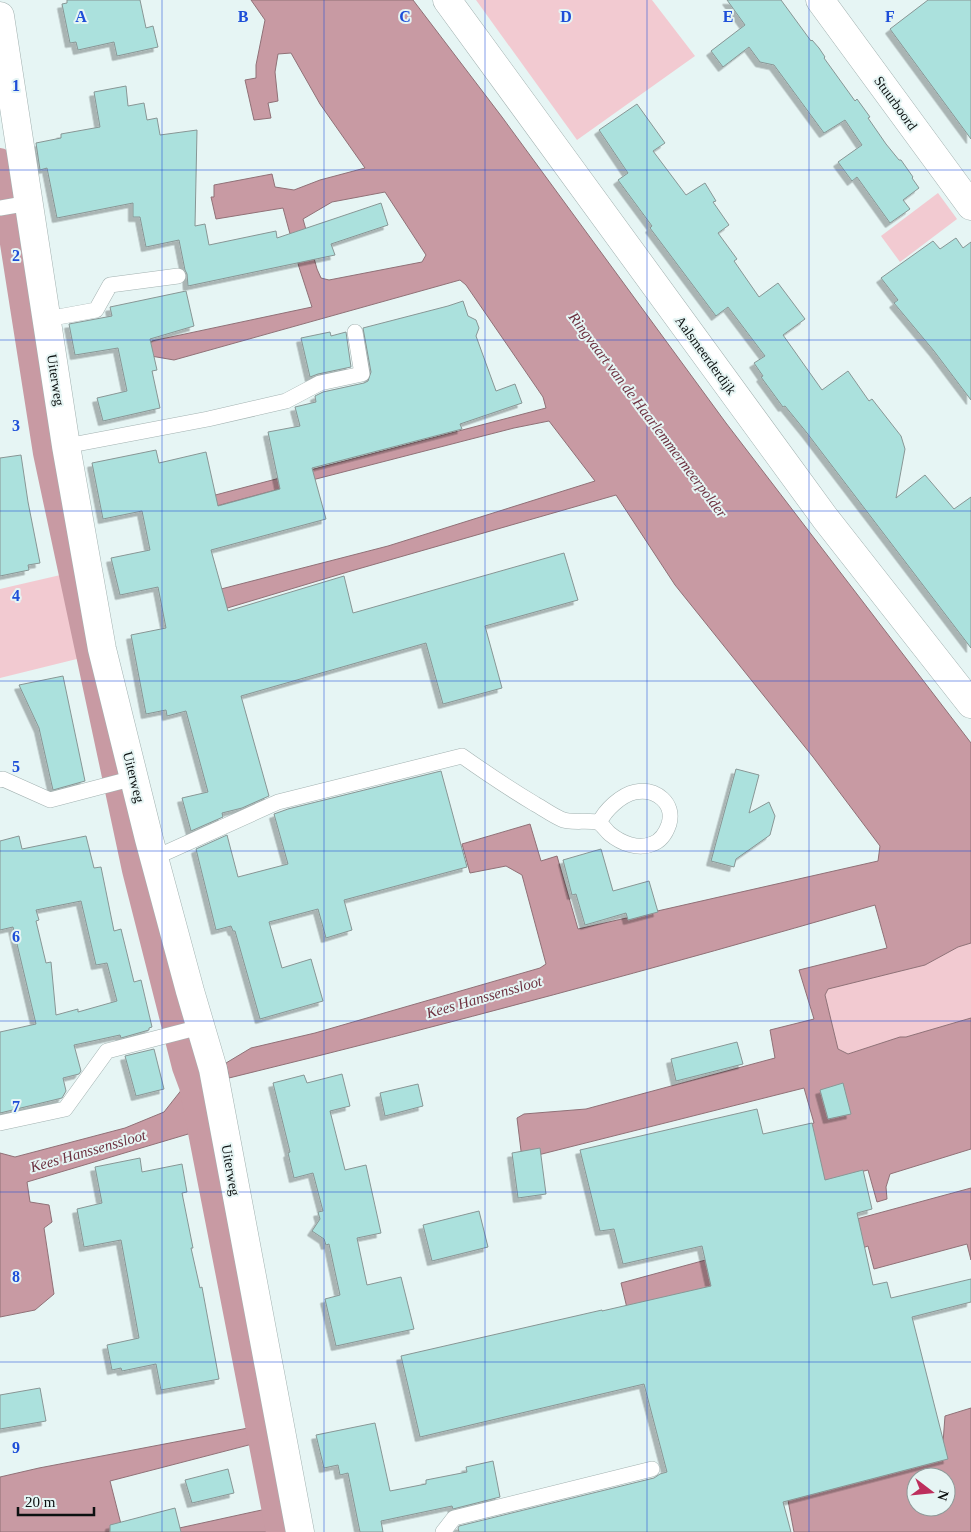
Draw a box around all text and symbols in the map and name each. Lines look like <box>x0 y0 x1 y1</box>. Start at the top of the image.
text: A <box>75 8 87 25</box>
text: B <box>238 8 249 25</box>
text: C <box>399 8 411 25</box>
text: D <box>560 8 572 25</box>
text: E <box>723 8 733 25</box>
text: F <box>885 8 895 25</box>
street label: Stuurboord <box>871 73 920 133</box>
text: 1 <box>12 77 20 94</box>
text: 2 <box>12 247 20 264</box>
water label: Ringvaart van de Haarlemmermeerpolder <box>565 308 731 521</box>
street label: Aalsmeerderdijk <box>672 313 739 397</box>
street label: Uiterweg <box>44 353 67 407</box>
text: 3 <box>12 417 20 434</box>
text: 4 <box>12 587 20 604</box>
street label: Uiterweg <box>120 750 147 804</box>
text: 5 <box>12 758 20 775</box>
text: 6 <box>12 928 20 945</box>
water label: Kees Hanssenssloot <box>423 973 544 1021</box>
text: 7 <box>12 1098 20 1115</box>
water label: Kees Hanssenssloot <box>27 1127 148 1175</box>
street label: Uiterweg <box>219 1143 242 1197</box>
text: 8 <box>12 1268 20 1285</box>
text: 9 <box>12 1439 20 1456</box>
north arrow <box>906 1467 956 1517</box>
scale bar <box>18 1484 94 1516</box>
text: N <box>934 1489 952 1502</box>
text: 20 m <box>25 1494 56 1510</box>

